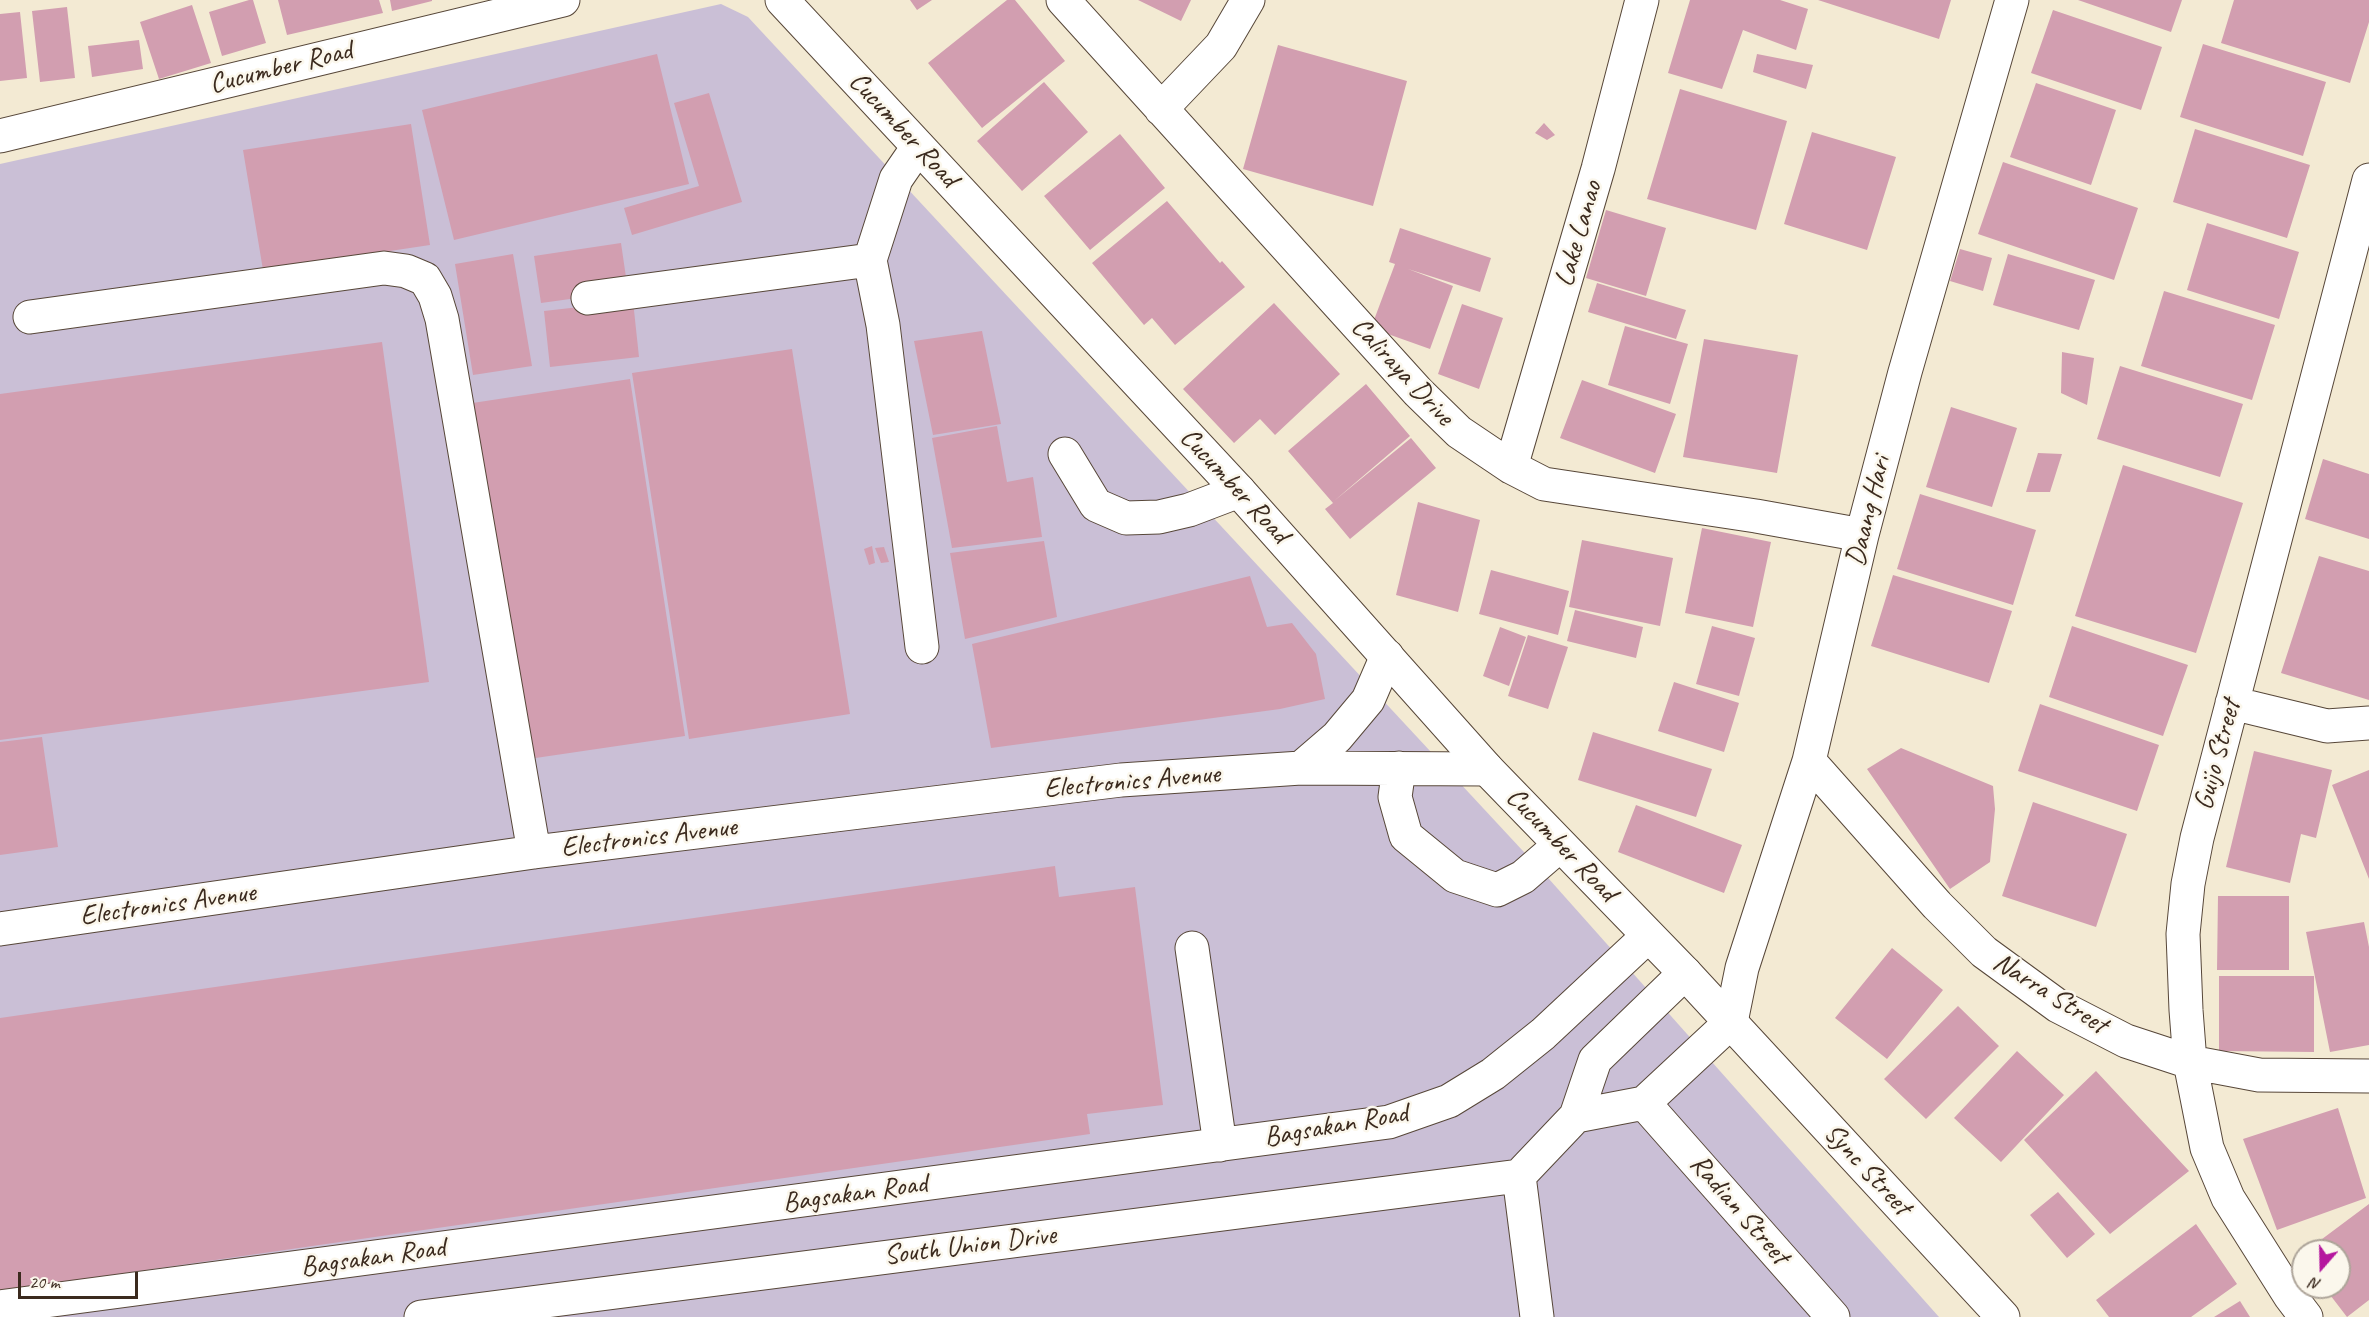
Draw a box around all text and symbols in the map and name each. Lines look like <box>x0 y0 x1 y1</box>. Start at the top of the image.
street label: Cucumber Road <box>206 34 356 102</box>
street label: Cucumber Road <box>841 65 965 195</box>
street label: Lake Lanao <box>1548 177 1610 291</box>
street label: Caliraya Drive <box>1343 311 1461 433</box>
street label: Cucumber Road <box>1172 421 1296 551</box>
street label: Daang Hari <box>1839 452 1899 570</box>
street label: Guijo Street <box>2187 696 2249 814</box>
street label: Electronics Avenue <box>1043 758 1221 806</box>
street label: Cucumber Road <box>1498 781 1624 909</box>
street label: Electronics Avenue <box>559 811 739 865</box>
street label: Electronics Avenue <box>78 876 258 934</box>
street label: Narra Street <box>1987 946 2113 1042</box>
street label: Bagsakan Road <box>1261 1097 1411 1155</box>
street label: Sync Street <box>1816 1117 1918 1223</box>
street label: Radian Street <box>1682 1148 1796 1272</box>
street label: Bagsakan Road <box>781 1167 929 1221</box>
street label: South Union Drive <box>882 1219 1058 1273</box>
street label: Bagsakan Road <box>299 1231 447 1285</box>
north arrow <box>2291 1239 2351 1299</box>
scale bar <box>21 1260 141 1298</box>
text: 20 m <box>29 1271 60 1293</box>
text: N <box>2307 1273 2324 1295</box>

